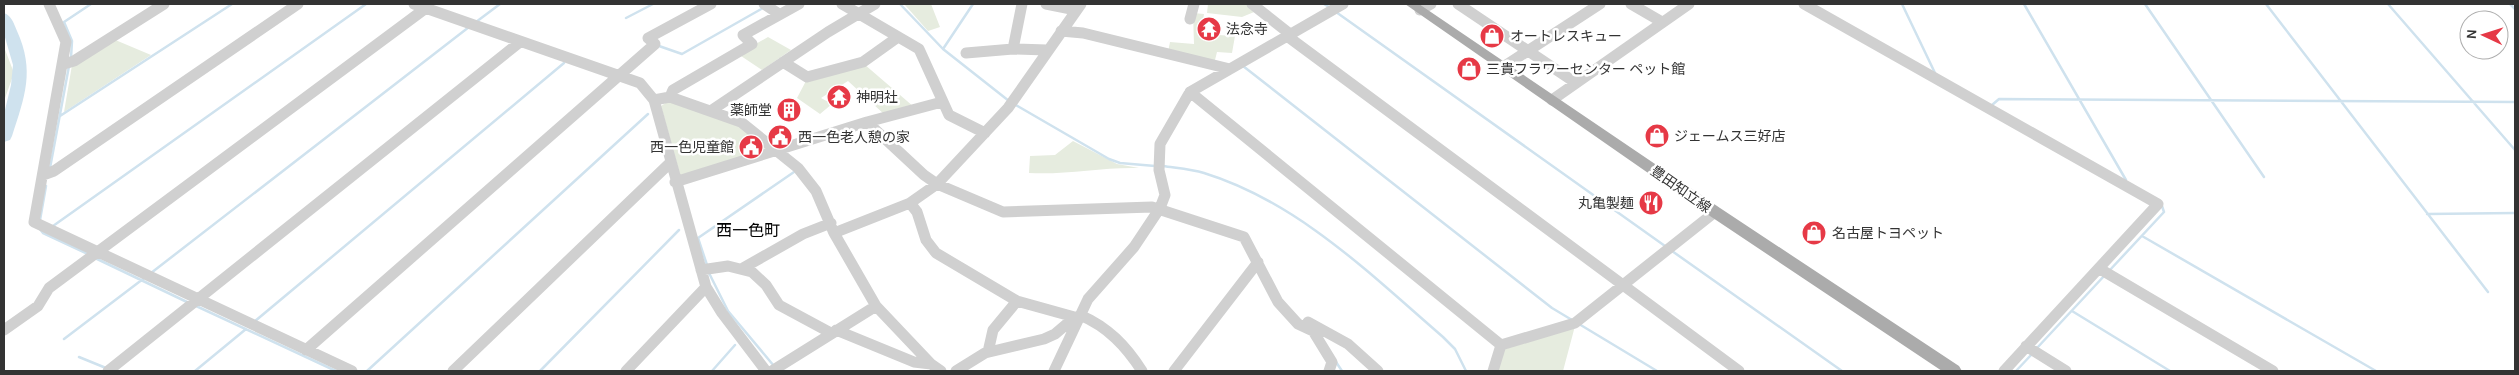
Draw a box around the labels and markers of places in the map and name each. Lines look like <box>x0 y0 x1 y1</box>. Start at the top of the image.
temple icon: 法念寺 <box>1196 16 1222 42</box>
place label: 法念寺 <box>1226 21 1268 38</box>
shop icon: オートレスキュー <box>1479 23 1505 49</box>
place label: オートレスキュー <box>1510 28 1622 45</box>
shop icon: 三貴フラワーセンター ペット館 <box>1456 56 1482 82</box>
place label: 三貴フラワーセンター ペット館 <box>1486 61 1685 78</box>
temple icon: 神明社 <box>826 84 852 110</box>
place label: 神明社 <box>856 89 898 106</box>
building icon: 薬師堂 <box>776 97 802 123</box>
place label: 薬師堂 <box>730 102 772 119</box>
shop icon: ジェームス三好店 <box>1644 123 1670 149</box>
public building icon: 西一色老人憩の家 <box>767 124 793 150</box>
place label: ジェームス三好店 <box>1674 128 1786 145</box>
place label: 西一色老人憩の家 <box>798 129 910 146</box>
public building icon: 西一色児童館 <box>738 134 764 160</box>
place label: 西一色児童館 <box>650 139 734 156</box>
restaurant icon: 丸亀製麺 <box>1638 190 1664 216</box>
place label: 丸亀製麺 <box>1578 195 1634 212</box>
shop icon: 名古屋トヨペット <box>1801 220 1827 246</box>
place label: 名古屋トヨペット <box>1832 225 1944 242</box>

